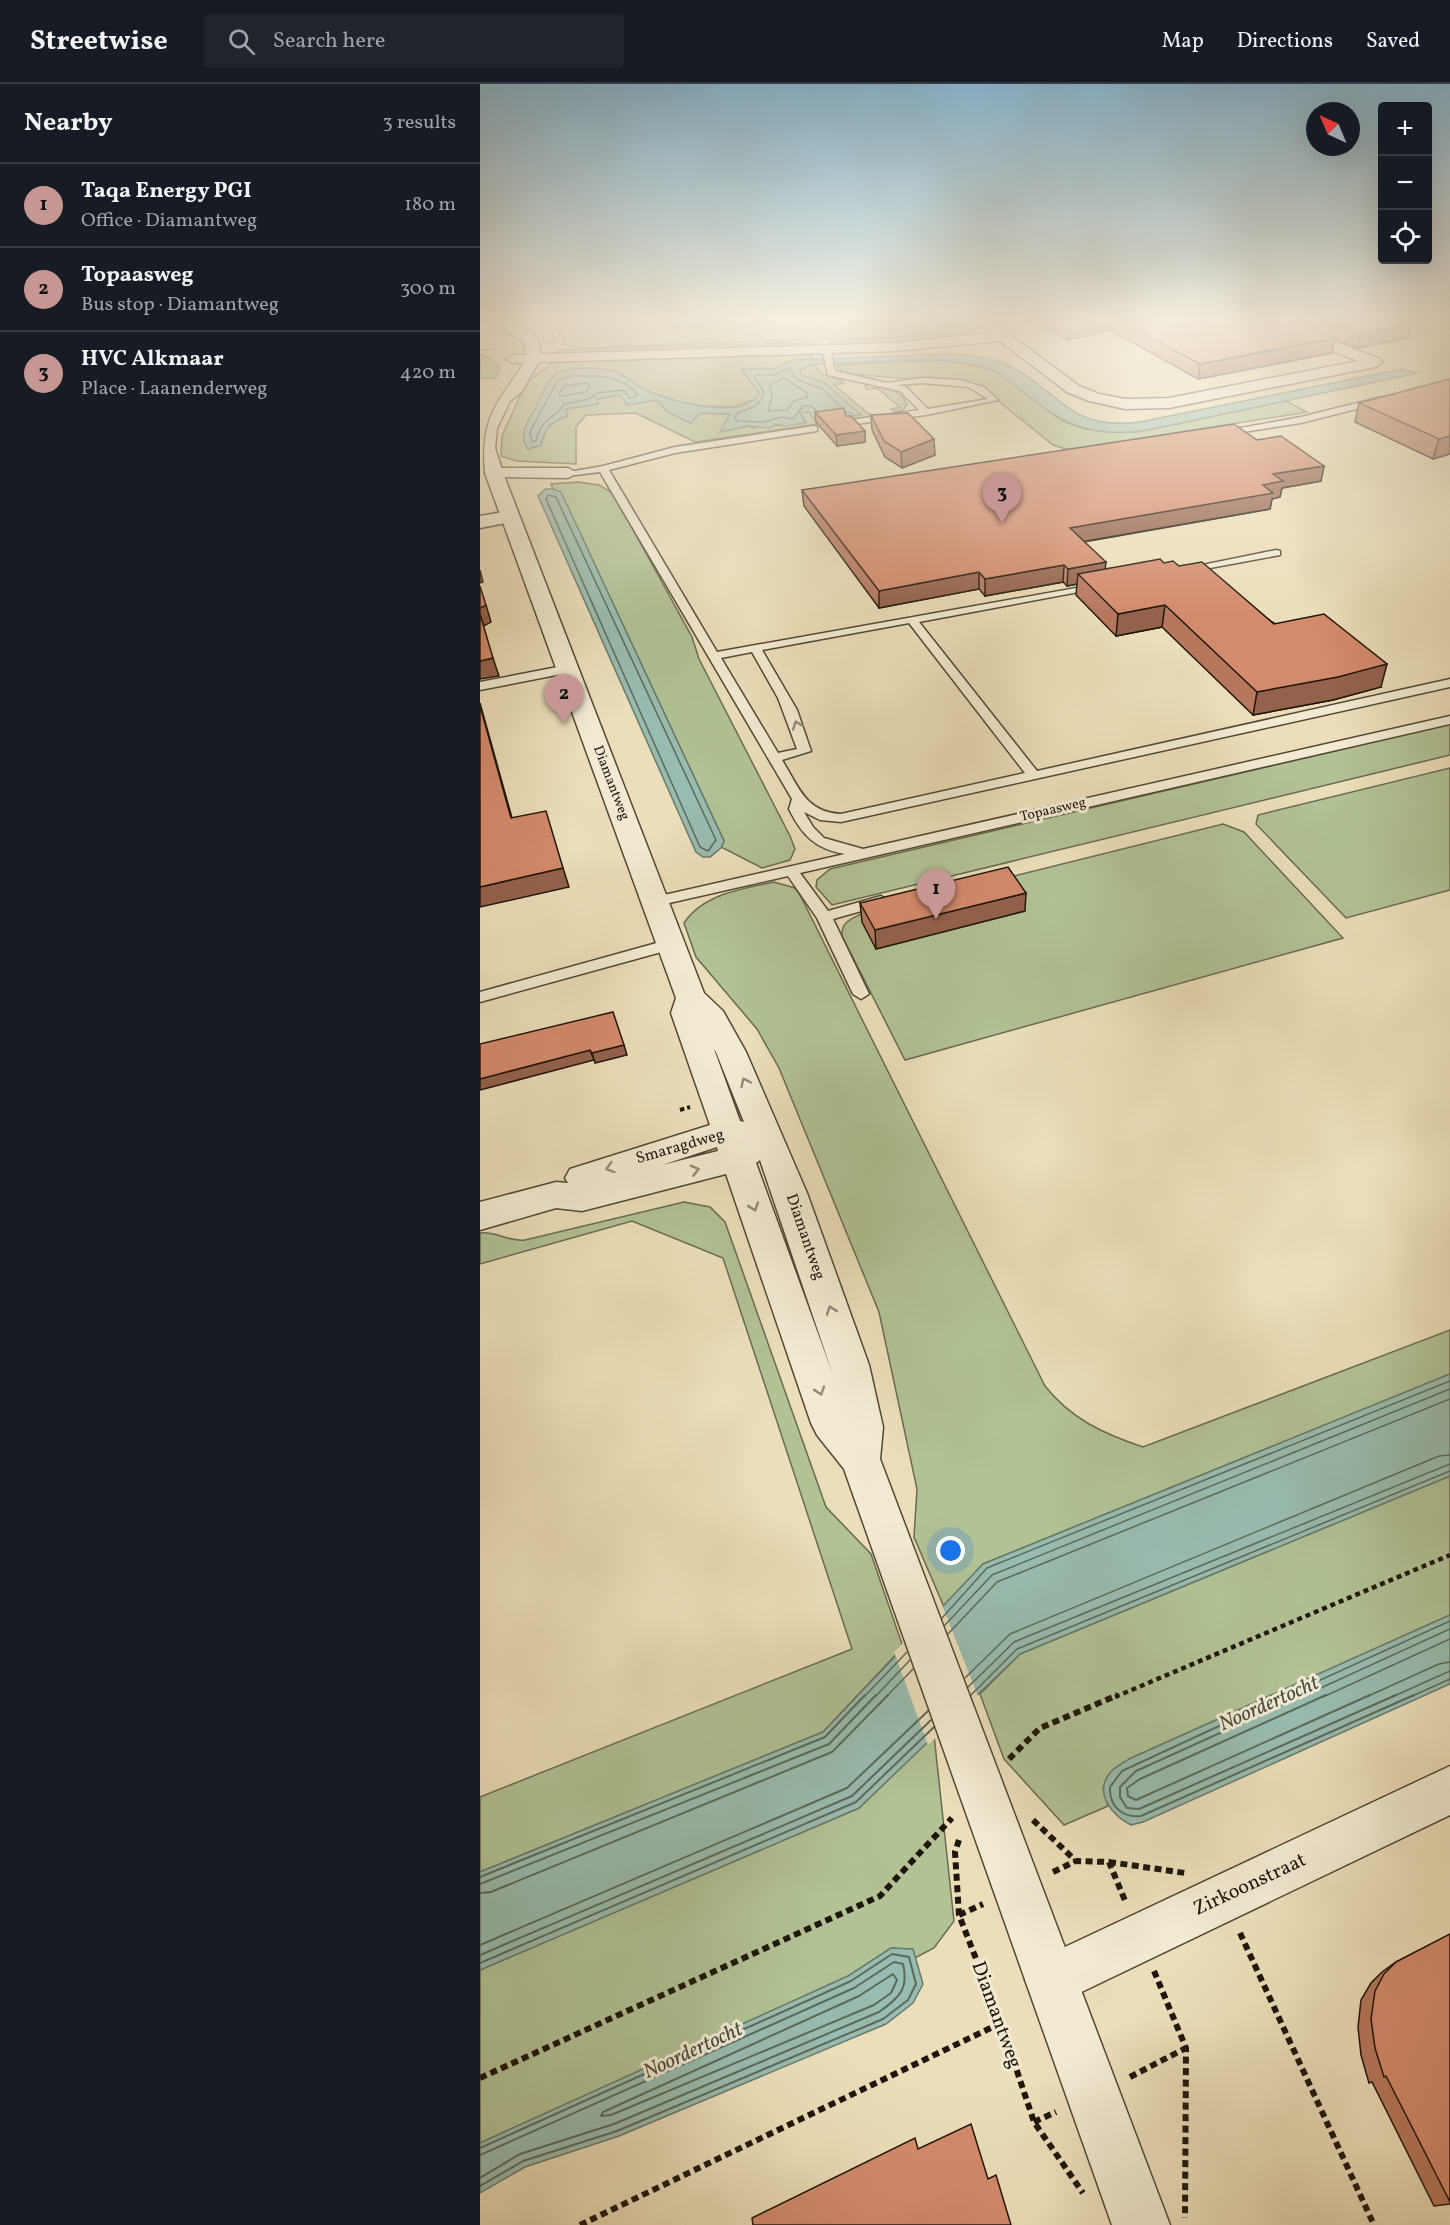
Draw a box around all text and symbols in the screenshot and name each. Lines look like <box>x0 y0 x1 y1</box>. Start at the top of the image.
search box <box>204 14 624 68</box>
text: Streetwise <box>30 22 168 61</box>
icon: search <box>225 25 258 58</box>
text: Search here <box>273 26 385 57</box>
text: Map <box>1162 27 1204 56</box>
text: Directions <box>1237 27 1333 56</box>
text: Saved <box>1366 27 1420 56</box>
north arrow <box>1306 102 1360 156</box>
map controls <box>1378 102 1432 264</box>
button: + <box>1378 102 1432 156</box>
text: Nearby <box>24 105 113 141</box>
text: 3 results <box>382 109 456 137</box>
button: − <box>1378 156 1432 210</box>
text: Taqa Energy PGI <box>81 176 252 207</box>
text: 1 <box>39 191 48 219</box>
text: 180 m <box>404 191 456 219</box>
text: Office · Diamantweg <box>81 207 257 235</box>
button: locate <box>1378 210 1432 264</box>
text: Topaasweg <box>81 260 194 291</box>
text: 2 <box>38 275 49 303</box>
text: 300 m <box>400 275 456 303</box>
text: Bus stop · Diamantweg <box>81 291 279 319</box>
text: HVC Alkmaar <box>81 344 224 375</box>
text: 3 <box>38 359 49 387</box>
text: 420 m <box>400 359 456 387</box>
text: Place · Laanenderweg <box>81 375 268 403</box>
pin: 3 <box>982 474 1022 523</box>
pin: 2 <box>544 674 584 724</box>
one-way arrow <box>791 721 804 731</box>
street label: Diamantweg <box>588 743 634 823</box>
street label: Topaasweg <box>1018 793 1088 827</box>
pin: 1 <box>916 870 956 919</box>
one-way arrow <box>740 1077 752 1088</box>
street label: Smaragdweg <box>633 1124 727 1170</box>
one-way arrow <box>605 1161 616 1174</box>
one-way arrow <box>690 1165 700 1178</box>
street label: Diamantweg <box>780 1191 830 1283</box>
one-way arrow <box>747 1201 760 1212</box>
one-way arrow <box>825 1305 838 1316</box>
one-way arrow <box>813 1385 825 1396</box>
your location <box>936 1536 965 1565</box>
water label: Noordertocht <box>1214 1669 1325 1739</box>
street label: Zirkoonstraat <box>1189 1847 1311 1923</box>
street label: Diamantweg <box>964 1958 1028 2072</box>
water label: Noordertocht <box>639 2015 749 2087</box>

